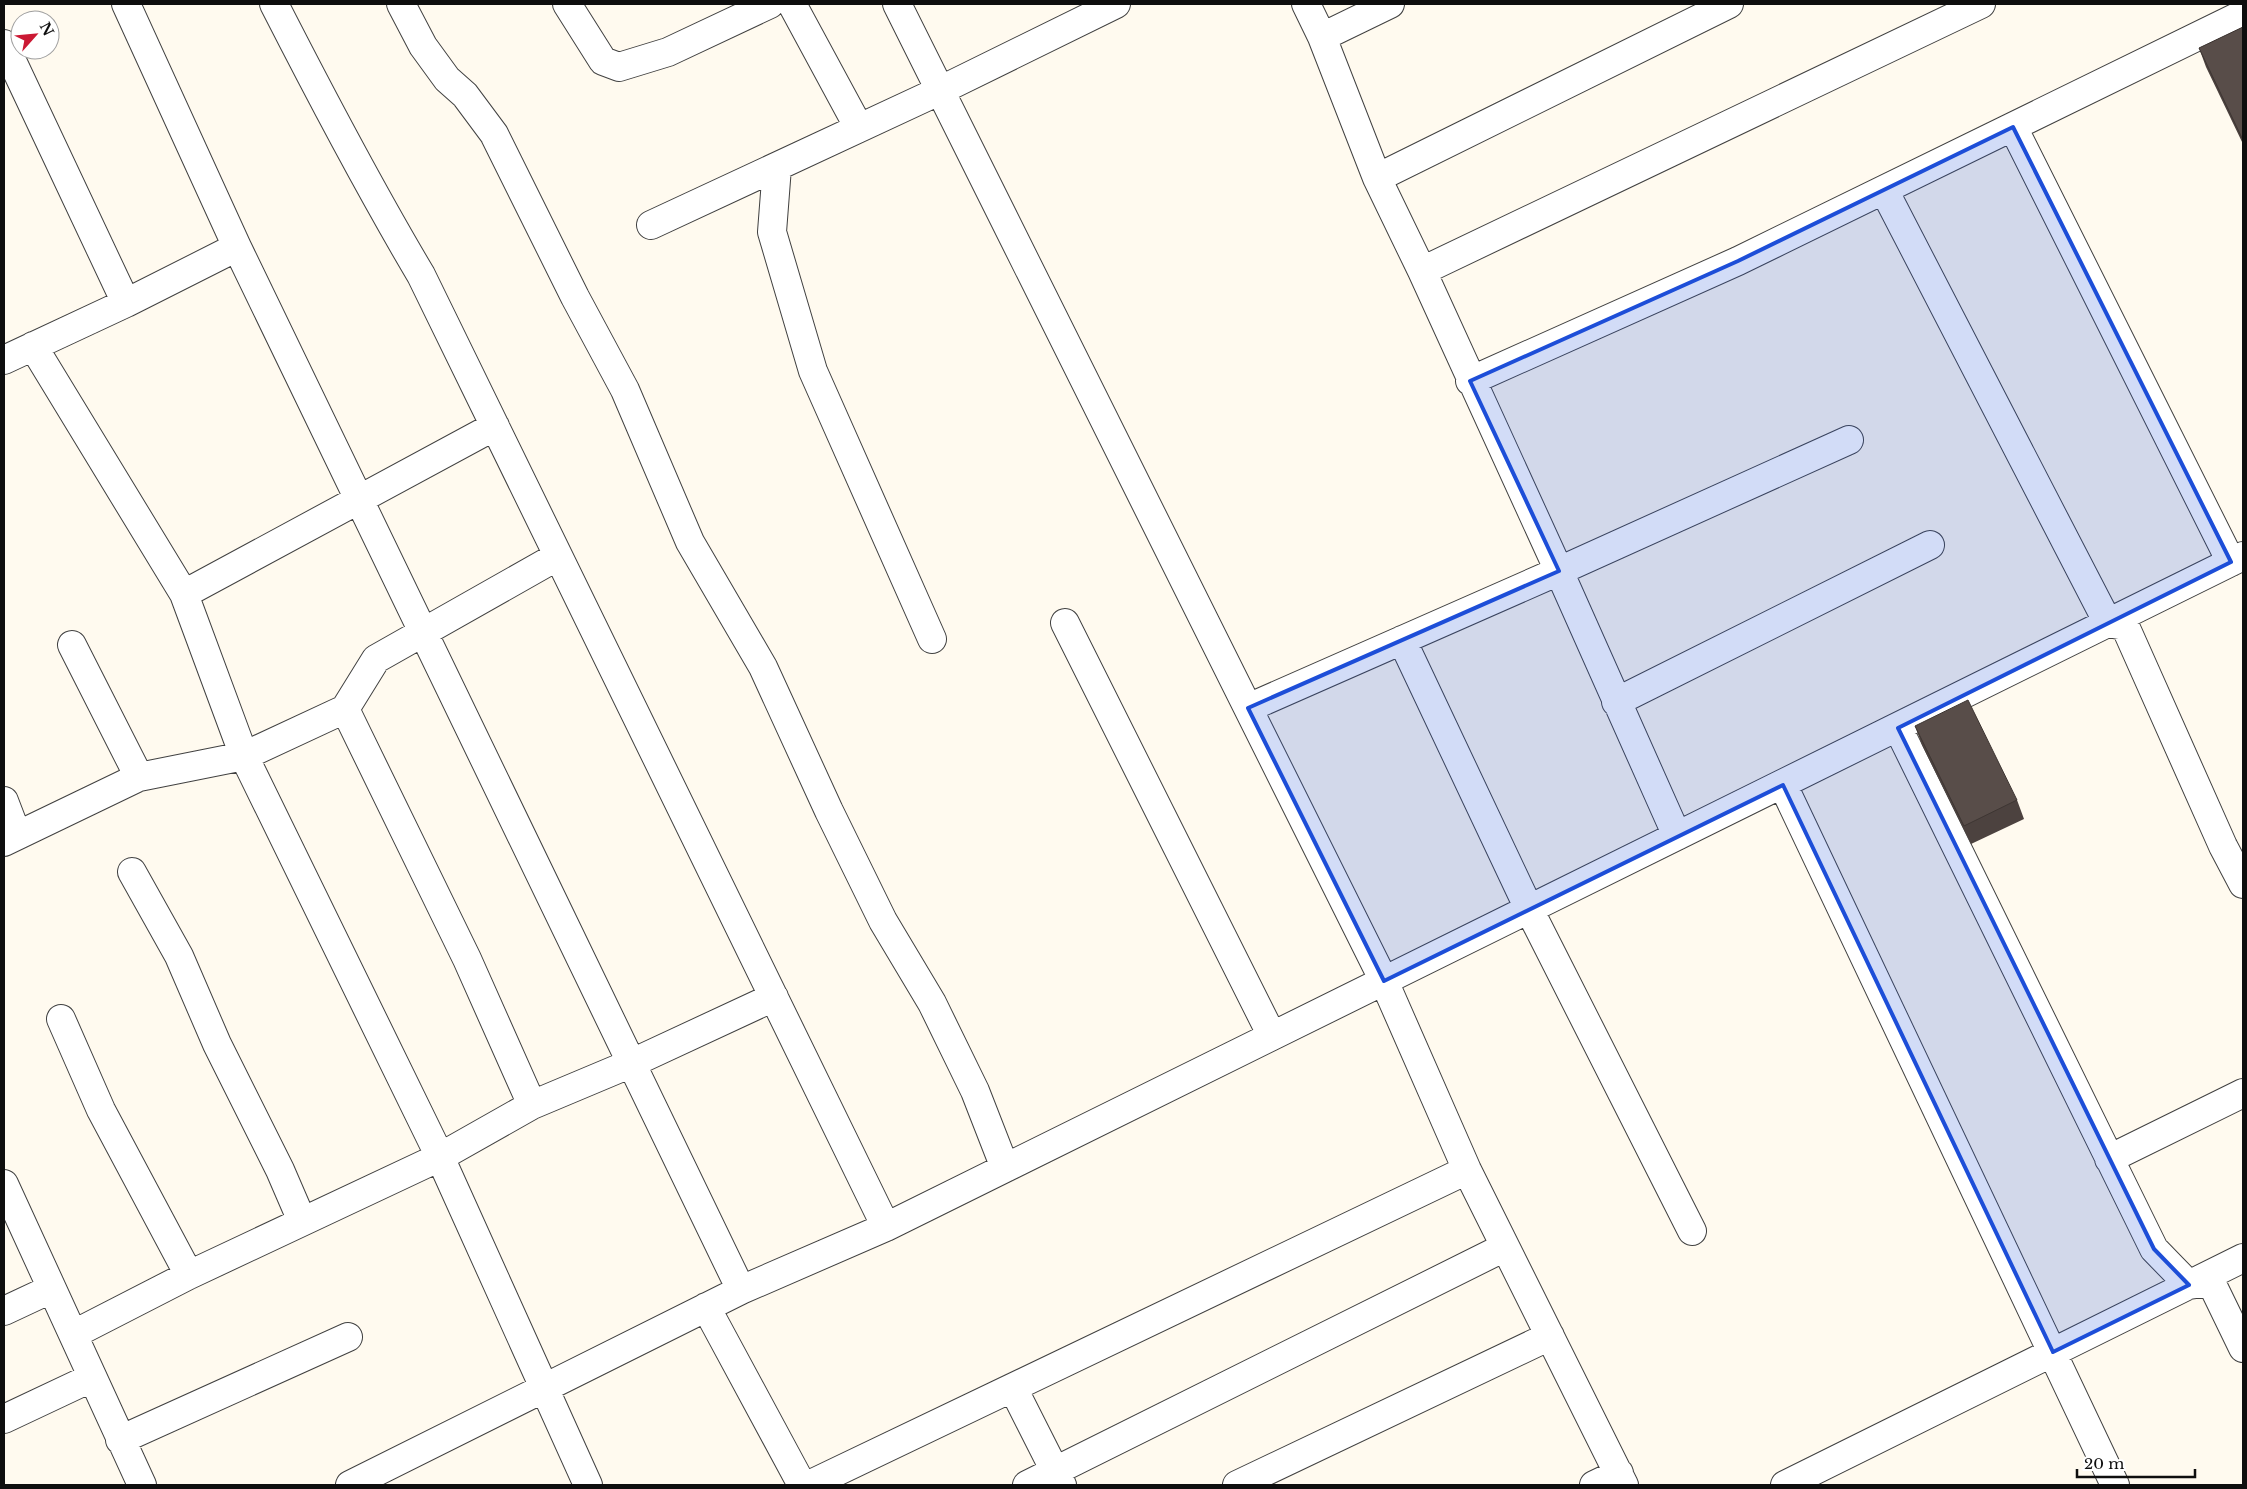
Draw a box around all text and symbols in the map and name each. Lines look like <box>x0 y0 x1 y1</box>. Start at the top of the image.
north arrow <box>10 10 60 60</box>
text: N <box>36 19 58 39</box>
scale bar <box>2077 1446 2194 1478</box>
text: 20 m <box>2084 1454 2124 1473</box>

